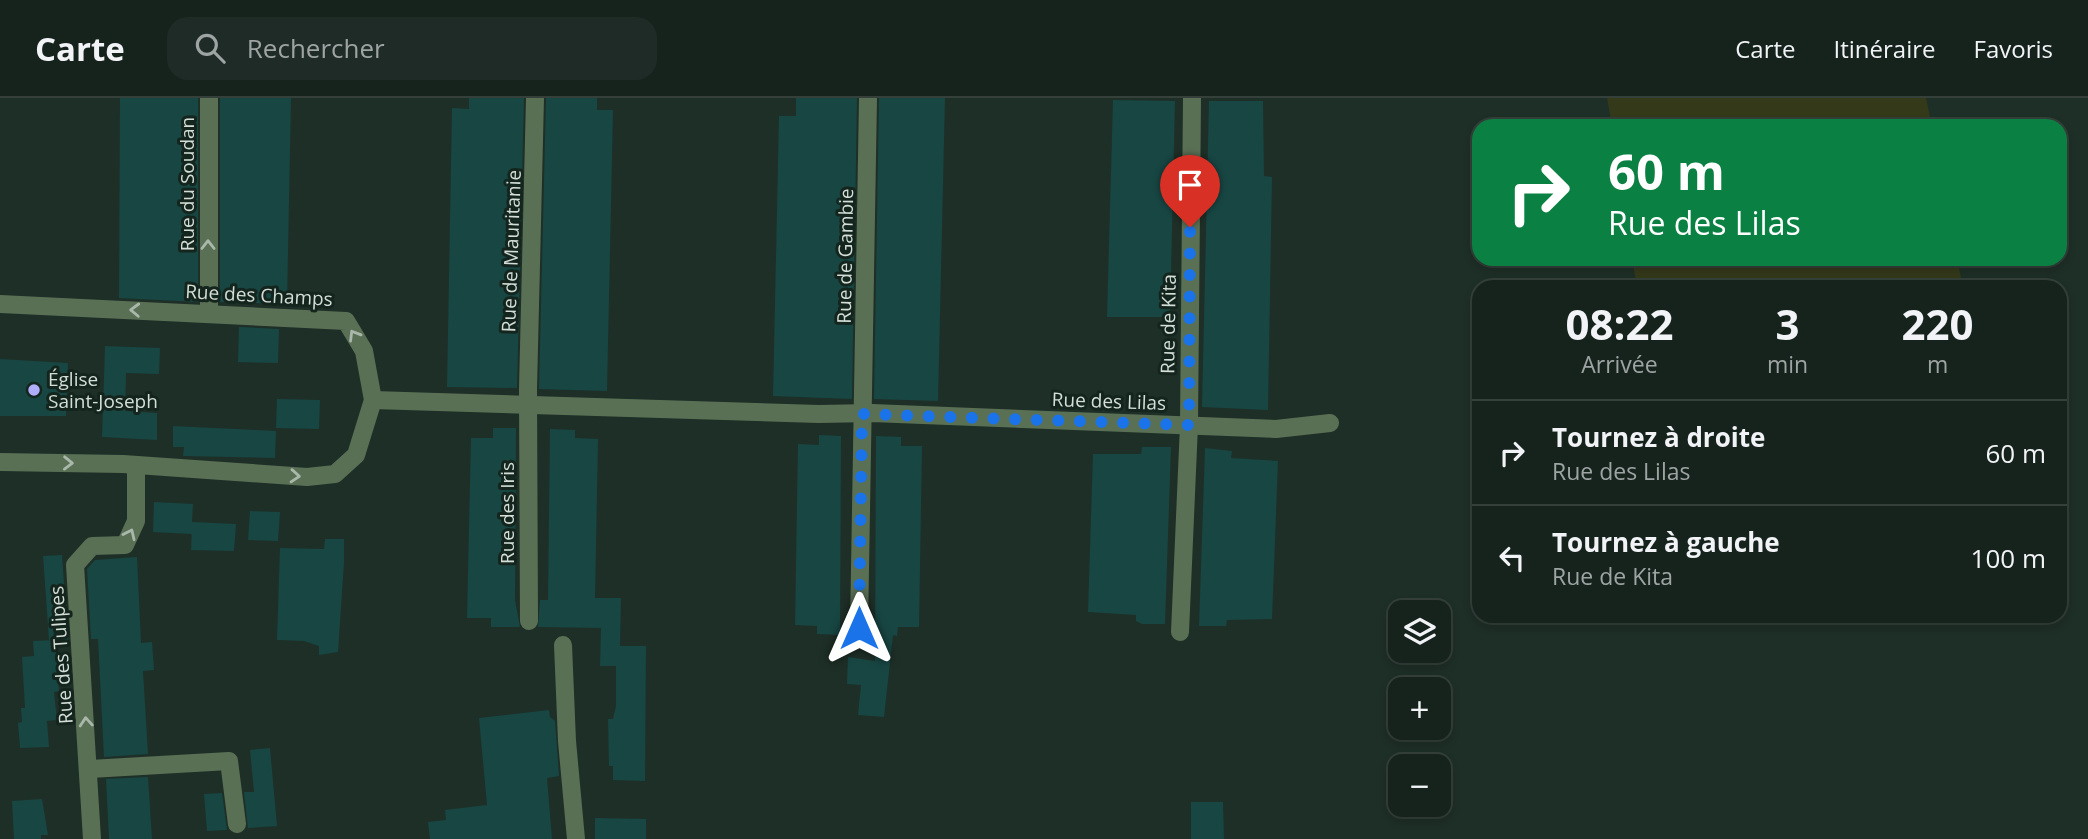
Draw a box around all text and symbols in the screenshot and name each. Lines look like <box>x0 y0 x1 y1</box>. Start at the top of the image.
search box <box>167 17 657 80</box>
text: Carte <box>35 26 125 71</box>
icon: search <box>191 29 229 67</box>
text: Rechercher <box>247 30 385 66</box>
text: Carte <box>1735 32 1796 65</box>
text: Itinéraire <box>1834 32 1936 65</box>
text: Favoris <box>1974 32 2053 65</box>
street label: Rue du Soudan <box>174 117 200 251</box>
text: 60 m <box>1608 138 1725 204</box>
icon: right <box>1493 147 1584 238</box>
pin <box>1160 155 1220 227</box>
icon: arrive <box>1171 166 1209 204</box>
street label: Rue de Mauritanie <box>495 169 527 333</box>
street label: Rue de Gambie <box>831 188 859 324</box>
text: Rue des Lilas <box>1608 201 1801 244</box>
one-way arrow <box>200 239 216 249</box>
street label: Rue de Kita <box>1154 274 1182 374</box>
street label: Rue des Champs <box>185 278 333 312</box>
text: 08:22 <box>1565 295 1673 352</box>
text: 3 <box>1775 295 1800 352</box>
text: 220 <box>1902 295 1974 352</box>
one-way arrow <box>129 302 140 317</box>
one-way arrow <box>349 330 362 343</box>
text: Arrivée <box>1581 348 1658 380</box>
text: min <box>1767 348 1808 380</box>
text: m <box>1927 348 1948 380</box>
place label: Église Saint-Joseph <box>48 366 158 414</box>
marker: Église Saint-Joseph <box>26 382 42 398</box>
street label: Rue des Lilas <box>1051 386 1167 416</box>
text: Tournez à droite <box>1552 419 1765 455</box>
icon: right <box>1493 434 1531 472</box>
text: 60 m <box>1985 435 2046 471</box>
text: Rue des Lilas <box>1552 455 1690 487</box>
one-way arrow <box>63 456 74 471</box>
street label: Rue des Iris <box>494 462 520 564</box>
one-way arrow <box>290 468 301 483</box>
text: Tournez à gauche <box>1552 524 1780 560</box>
one-way arrow <box>122 529 136 541</box>
icon: left <box>1493 539 1531 577</box>
text: 100 m <box>1971 540 2046 576</box>
text: Rue de Kita <box>1552 560 1673 592</box>
street label: Rue des Tulipes <box>43 585 79 725</box>
position arrow <box>822 591 896 665</box>
map controls <box>1388 600 1451 817</box>
button: layers <box>1388 600 1451 663</box>
button: + <box>1388 677 1451 740</box>
one-way arrow <box>79 716 94 727</box>
button: − <box>1388 754 1451 817</box>

